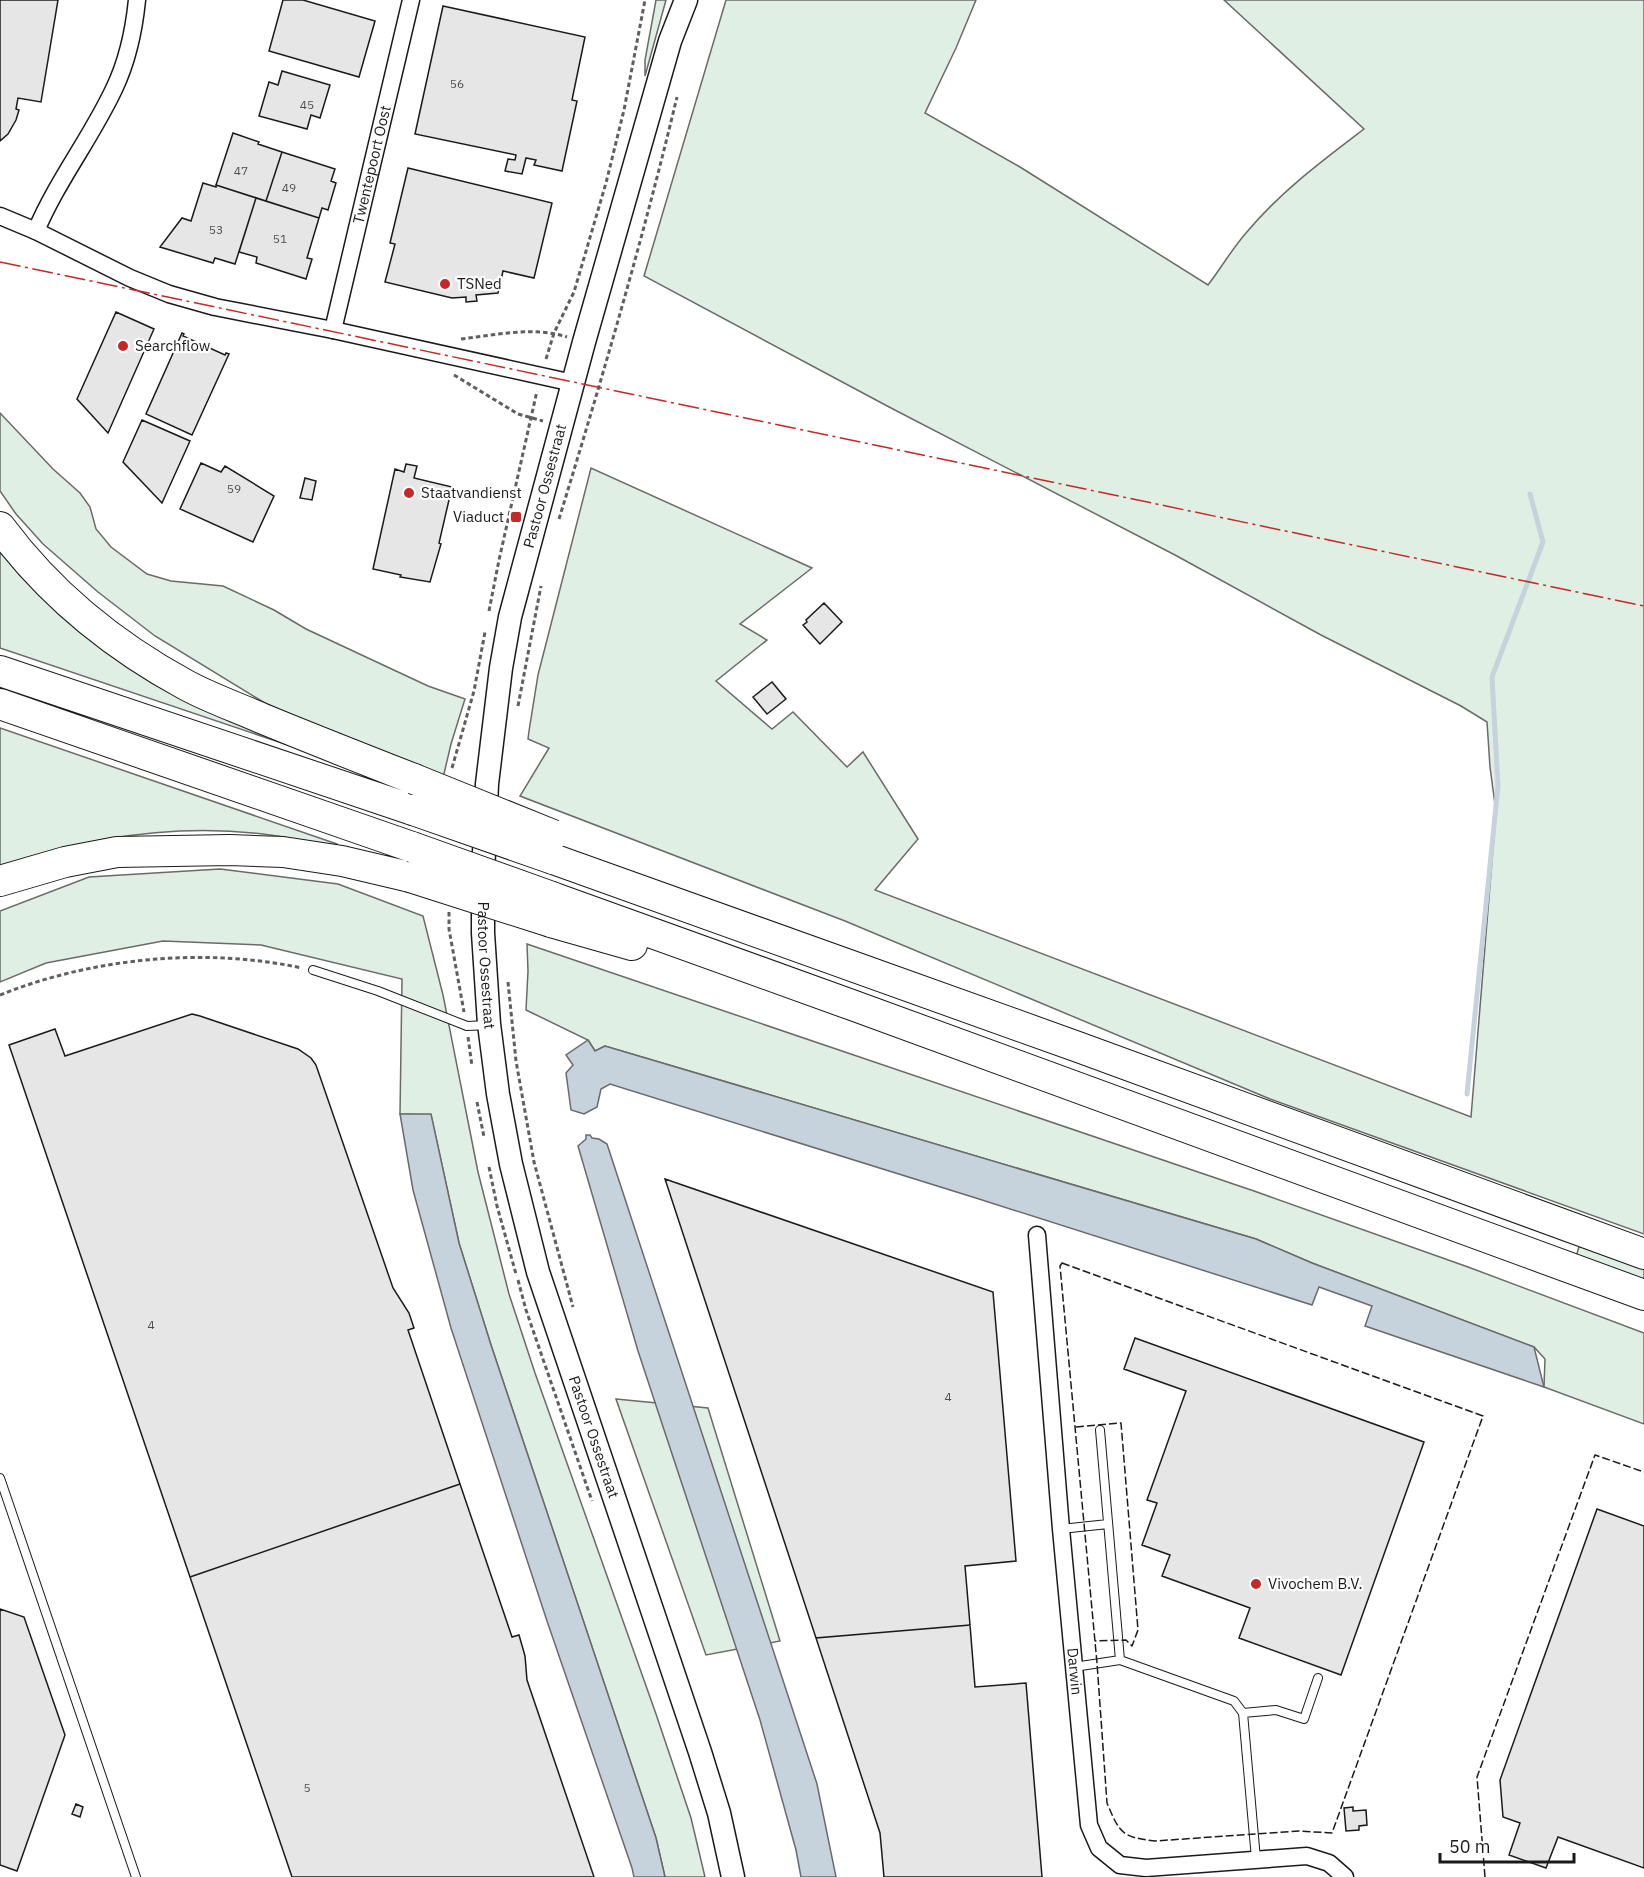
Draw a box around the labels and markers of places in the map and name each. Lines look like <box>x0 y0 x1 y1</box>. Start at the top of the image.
place label: TSNed <box>457 274 502 293</box>
marker: TSNed <box>438 277 452 291</box>
place label: Searchflow <box>135 336 211 355</box>
marker: Searchflow <box>116 339 130 353</box>
place label: Staatvandienst <box>421 483 522 502</box>
marker: Staatvandienst <box>402 486 416 500</box>
place label: Viaduct <box>453 507 504 526</box>
marker: Viaduct <box>509 510 523 524</box>
place label: Vivochem B.V. <box>1268 1574 1363 1593</box>
marker: Vivochem B.V. <box>1249 1577 1263 1591</box>

